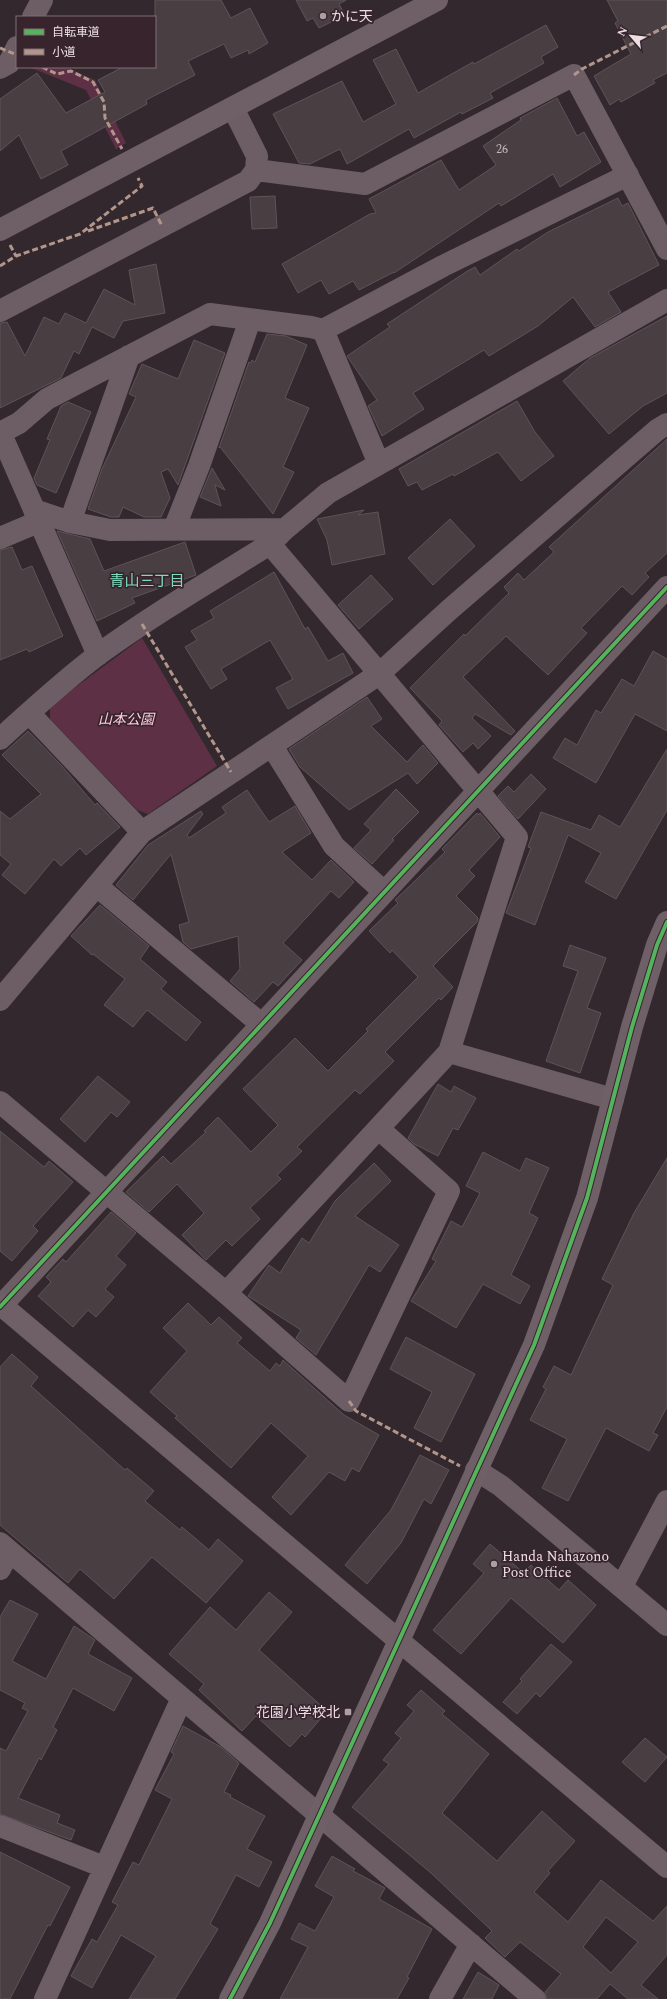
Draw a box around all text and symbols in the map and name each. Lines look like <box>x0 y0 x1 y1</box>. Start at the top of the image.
place label: かに天 <box>331 6 373 27</box>
marker: かに天 <box>318 11 328 21</box>
legend <box>16 16 156 68</box>
north arrow <box>611 16 651 56</box>
text: 自転車道 <box>52 23 100 42</box>
text: N <box>613 24 632 39</box>
text: 小道 <box>52 43 76 62</box>
house number: 26 <box>496 140 508 159</box>
district label: 青山三丁目 <box>109 570 185 593</box>
park label: 山本公園 <box>98 709 156 730</box>
place label: Handa Nahazono Post Office <box>502 1546 609 1583</box>
marker: Handa Nahazono Post Office <box>489 1559 499 1569</box>
place label: 花園小学校北 <box>256 1702 340 1723</box>
marker: 花園小学校北 <box>343 1707 353 1717</box>

